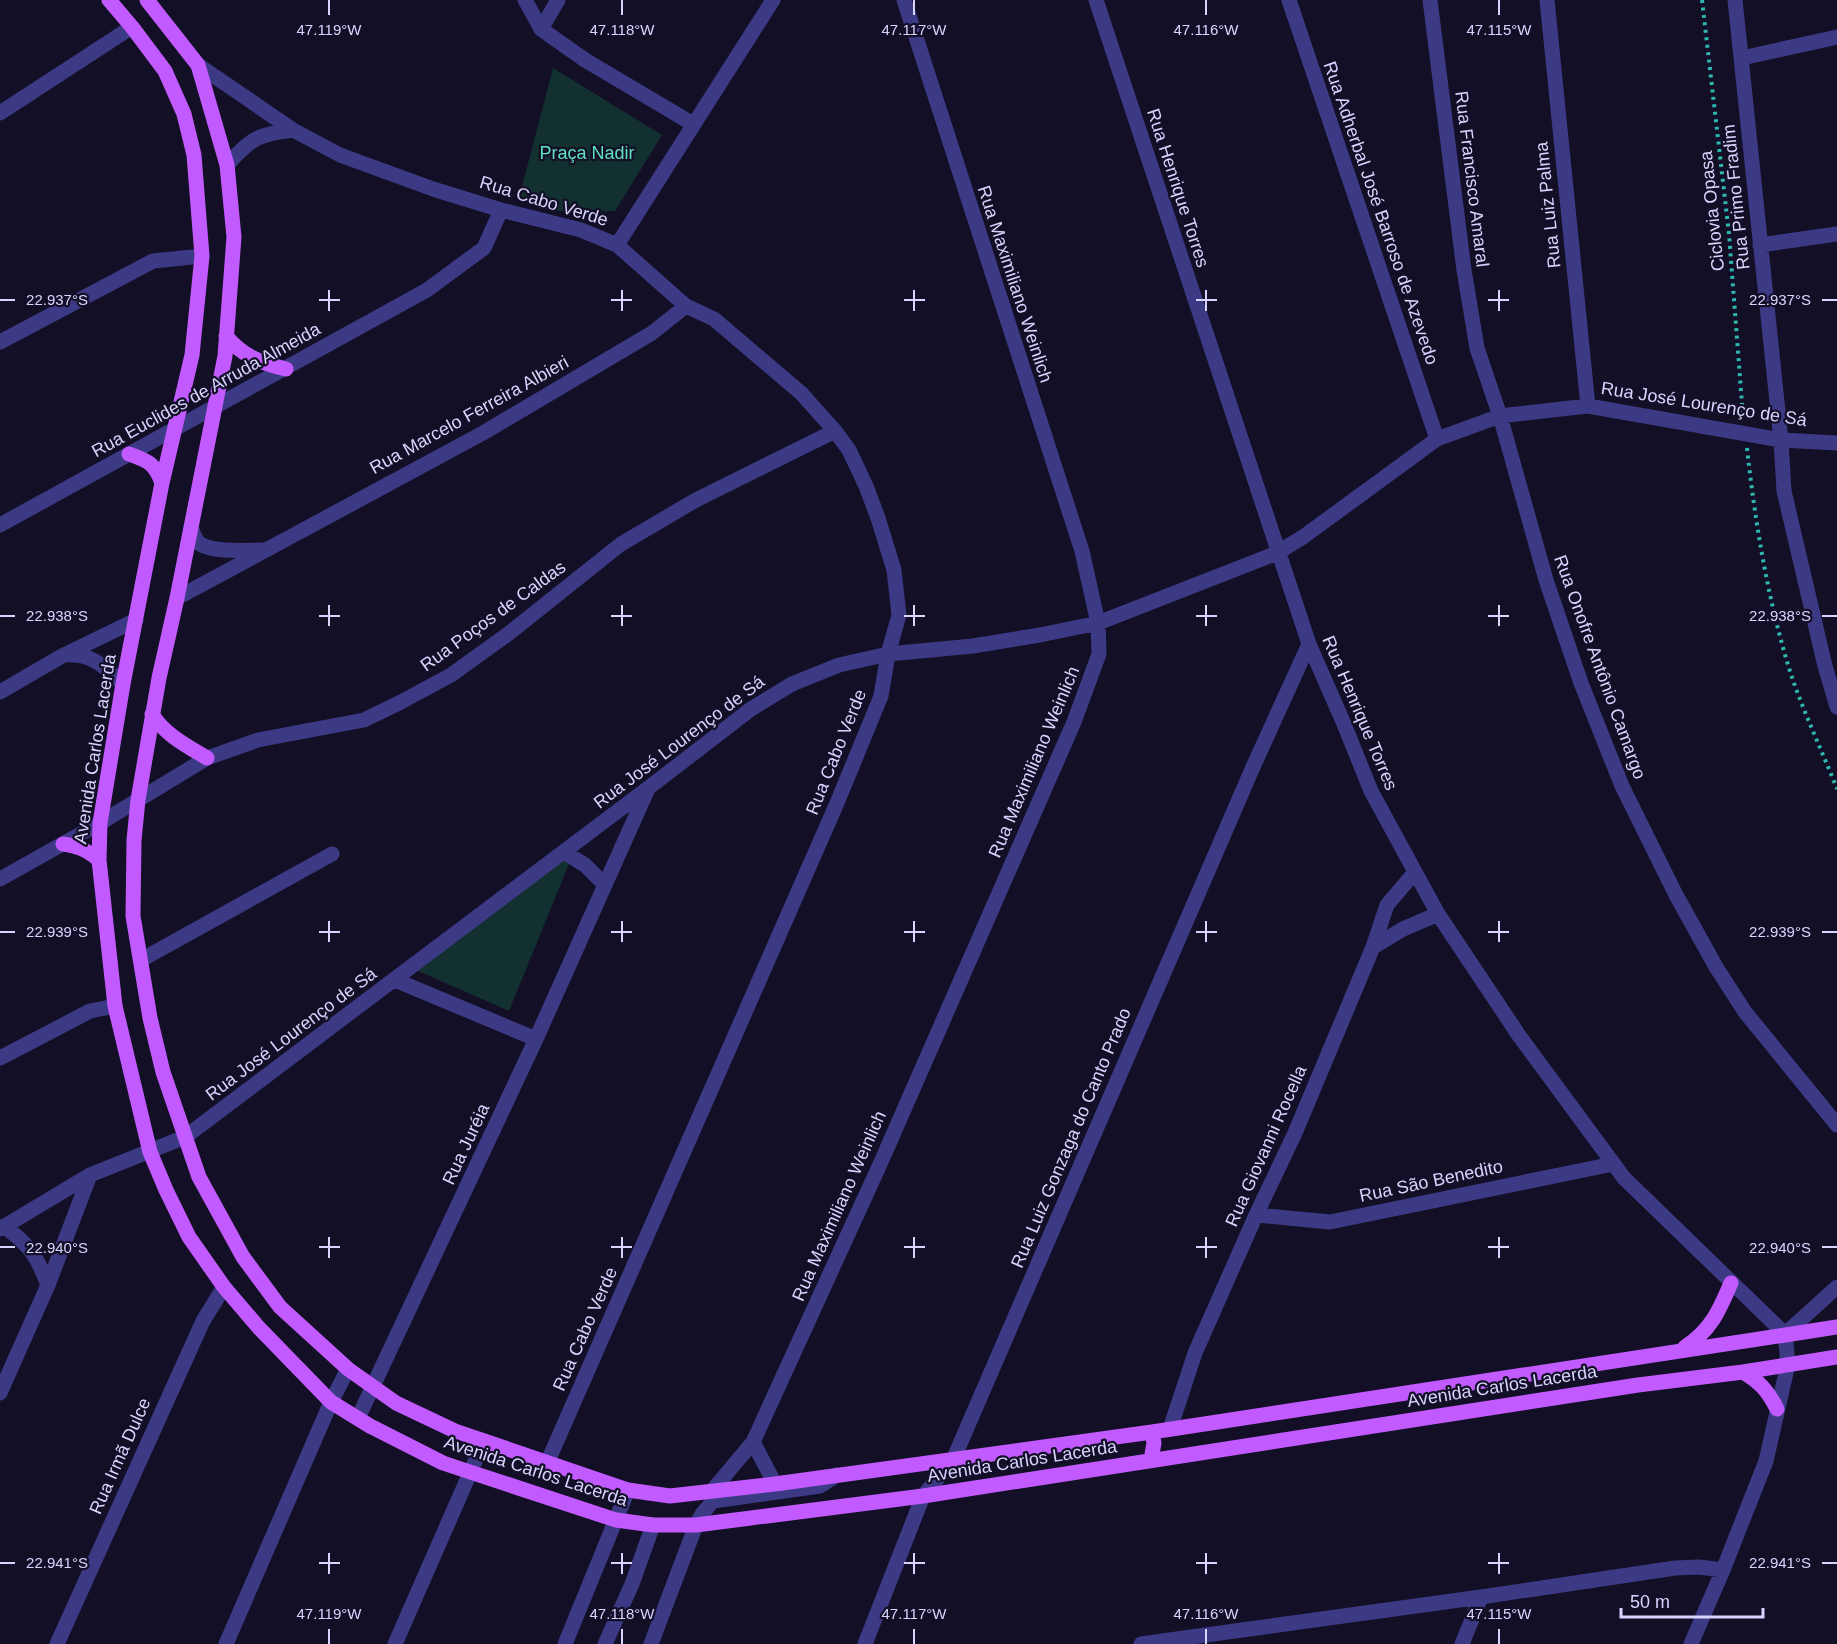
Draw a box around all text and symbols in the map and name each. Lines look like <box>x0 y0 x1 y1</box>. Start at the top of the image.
text: 47.119°W <box>297 21 362 38</box>
text: 47.118°W <box>590 21 655 38</box>
text: 47.117°W <box>882 21 947 38</box>
text: 47.116°W <box>1174 21 1239 38</box>
text: 47.115°W <box>1467 21 1532 38</box>
street label: Rua Adherbal José Barroso de Azevedo <box>1320 59 1442 367</box>
street label: Rua Francisco Amaral <box>1451 90 1493 268</box>
street label: Rua Henrique Torres <box>1143 106 1213 270</box>
street label: Rua Primo Fradim <box>1718 123 1754 271</box>
street label: Rua Luiz Palma <box>1531 140 1565 269</box>
park label: Praça Nadir <box>539 143 635 163</box>
street label: Ciclovia Opasa <box>1696 149 1728 272</box>
street label: Rua Cabo Verde <box>477 172 611 230</box>
street label: Rua Maximiliano Weinlich <box>974 183 1056 385</box>
text: 22.937°S <box>26 291 88 308</box>
text: 22.937°S <box>1749 291 1811 308</box>
street label: Rua Euclides de Arruda Almeida <box>88 318 325 461</box>
street label: Rua Marcelo Ferreira Albieri <box>366 352 572 478</box>
street label: Rua José Lourenço de Sá <box>1600 378 1809 430</box>
street label: Rua Onofre Antônio Camargo <box>1550 552 1650 782</box>
street label: Rua Poços de Caldas <box>417 557 569 675</box>
text: 22.938°S <box>26 607 88 624</box>
text: 22.938°S <box>1749 607 1811 624</box>
street label: Rua Henrique Torres <box>1318 633 1402 793</box>
street label: Avenida Carlos Lacerda <box>70 652 120 845</box>
street label: Rua Maximiliano Weinlich <box>985 663 1083 861</box>
street label: Rua José Lourenço de Sá <box>590 671 769 813</box>
street label: Rua Cabo Verde <box>802 687 870 817</box>
text: 22.939°S <box>26 923 88 940</box>
text: 22.939°S <box>1749 923 1811 940</box>
street label: Rua José Lourenço de Sá <box>202 963 381 1105</box>
street label: Rua Luiz Gonzaga do Canto Prado <box>1007 1005 1135 1271</box>
street label: Rua Giovanni Rocella <box>1221 1062 1311 1230</box>
street label: Rua Juréia <box>439 1099 494 1188</box>
street label: Rua Maximiliano Weinlich <box>788 1108 890 1304</box>
street label: Rua São Benedito <box>1357 1156 1505 1206</box>
text: 22.940°S <box>26 1239 88 1256</box>
text: 22.940°S <box>1749 1239 1811 1256</box>
street label: Rua Cabo Verde <box>549 1264 621 1394</box>
street label: Avenida Carlos Lacerda <box>1406 1361 1599 1411</box>
street label: Rua Irmã Dulce <box>85 1395 155 1517</box>
street label: Avenida Carlos Lacerda <box>442 1432 631 1510</box>
street label: Avenida Carlos Lacerda <box>926 1436 1119 1486</box>
text: 22.941°S <box>26 1554 88 1571</box>
text: 22.941°S <box>1749 1554 1811 1571</box>
scale bar <box>1621 1581 1764 1619</box>
text: 50 m <box>1630 1592 1670 1612</box>
text: 47.119°W <box>297 1605 362 1622</box>
text: 47.118°W <box>590 1605 655 1622</box>
text: 47.117°W <box>882 1605 947 1622</box>
text: 47.116°W <box>1174 1605 1239 1622</box>
text: 47.115°W <box>1467 1605 1532 1622</box>

